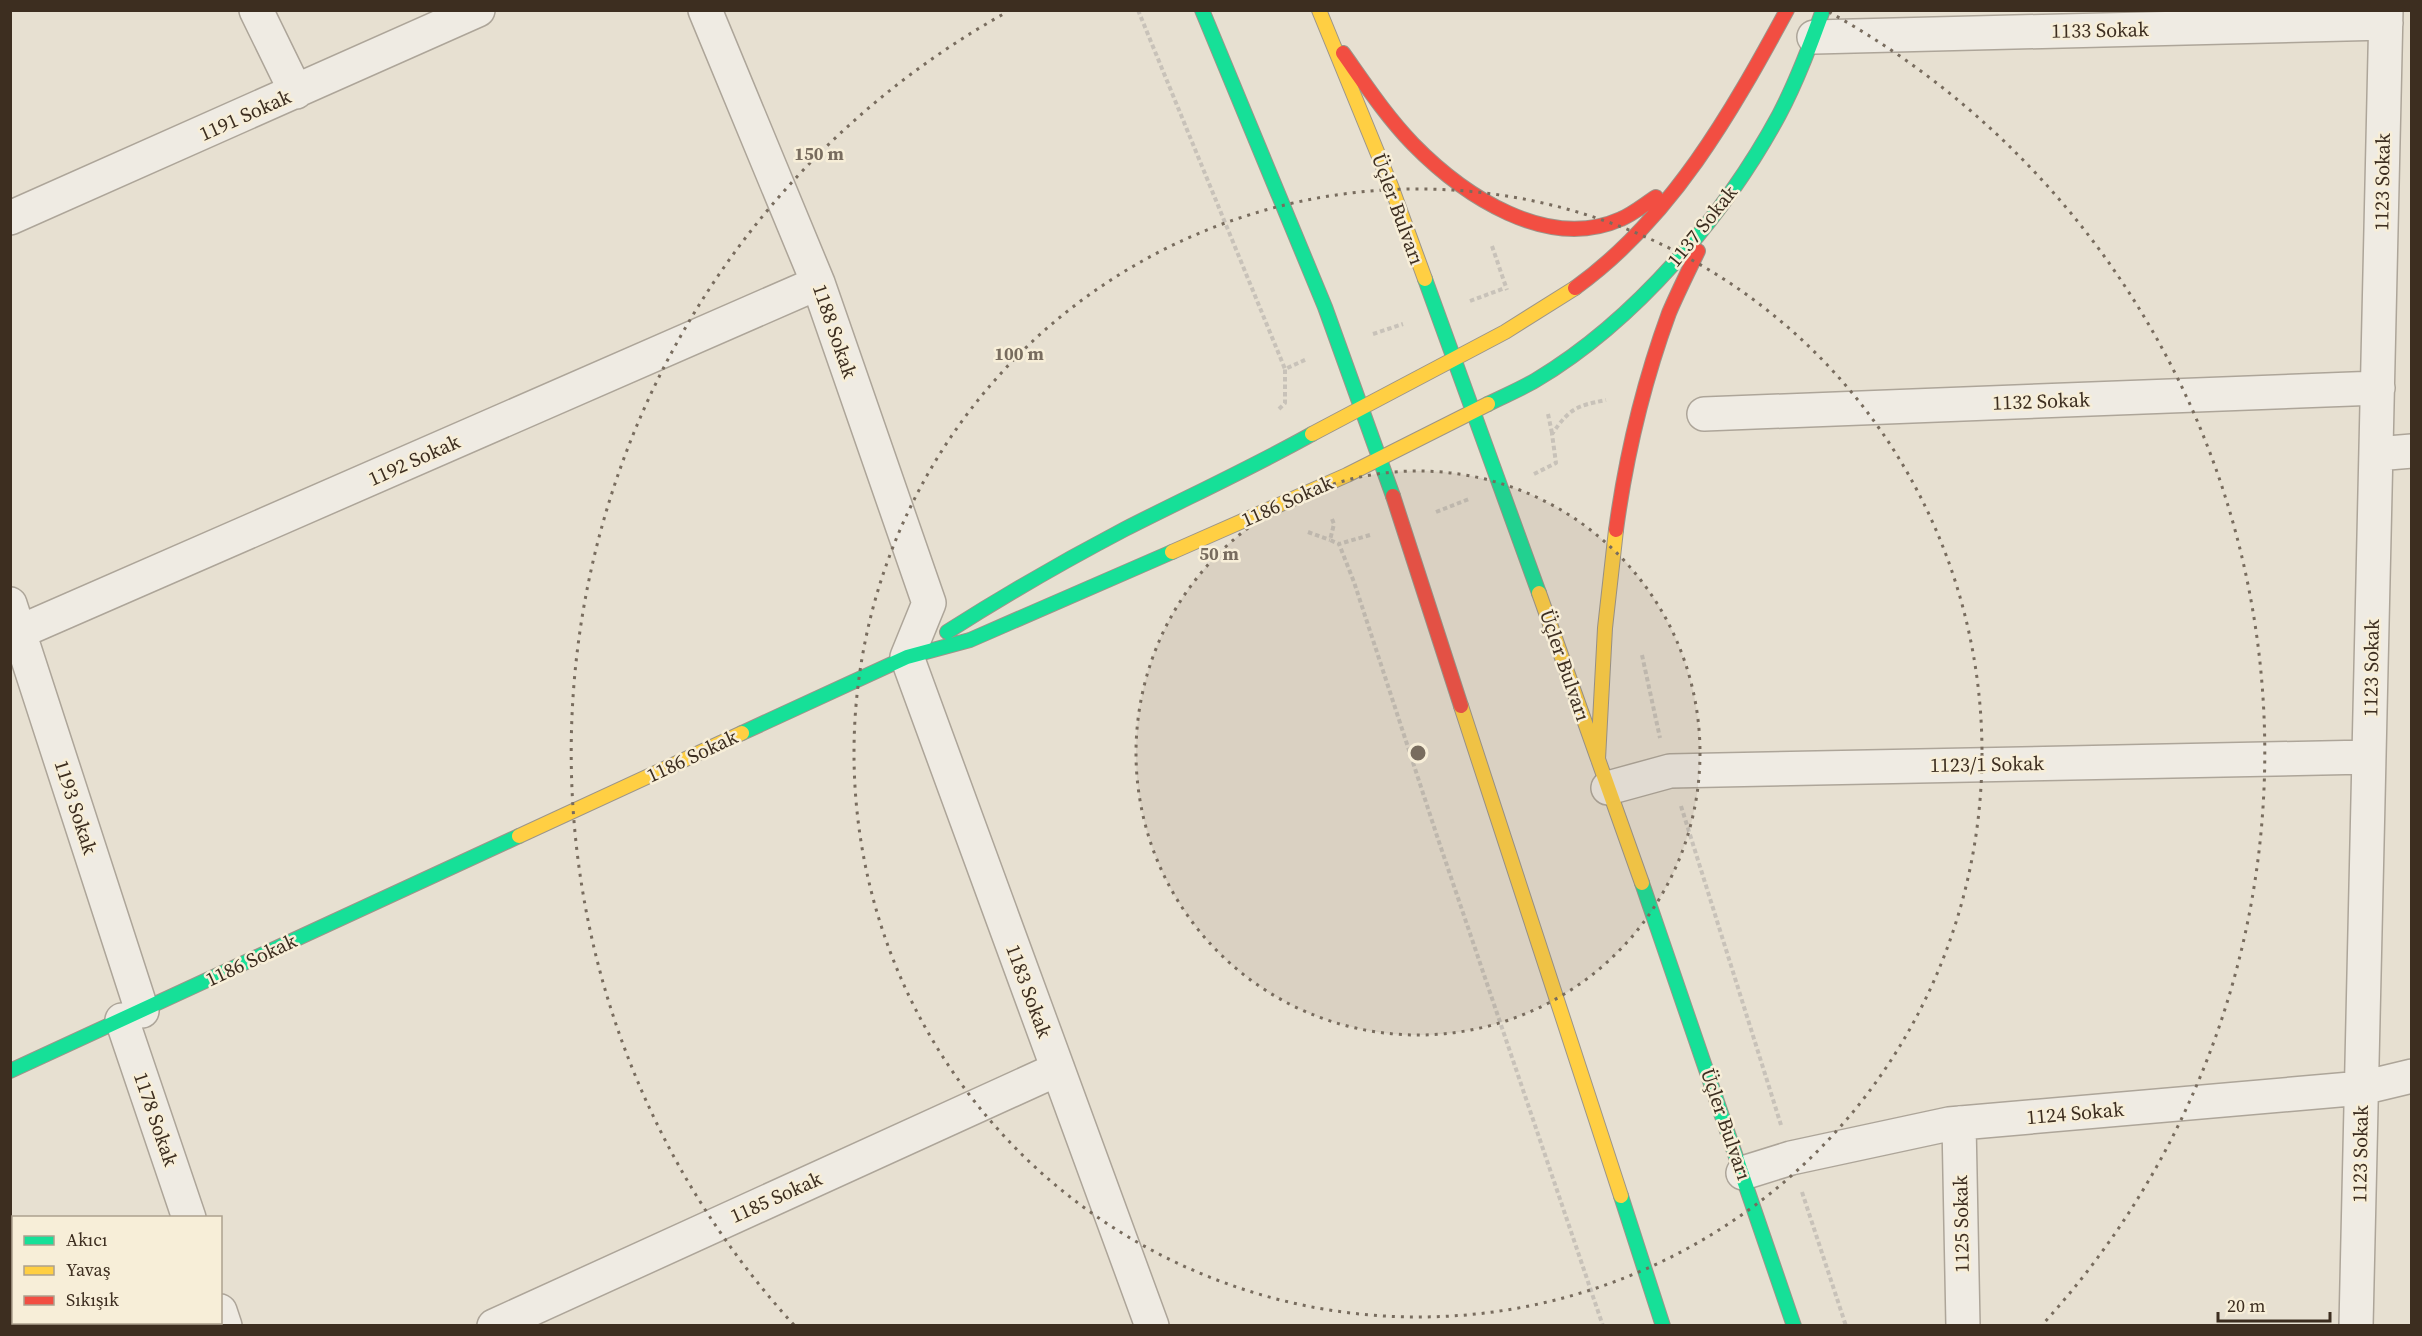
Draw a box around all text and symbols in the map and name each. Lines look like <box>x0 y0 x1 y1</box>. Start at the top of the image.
street label: 1133 Sokak <box>2051 15 2149 45</box>
street label: 1191 Sokak <box>195 82 295 148</box>
street label: 1123 Sokak <box>2367 133 2397 231</box>
text: 150 m <box>794 141 844 166</box>
street label: Üçler Bulvarı <box>1365 149 1431 269</box>
street label: 1137 Sokak <box>1660 179 1744 273</box>
street label: 1188 Sokak <box>806 280 864 382</box>
text: 100 m <box>994 341 1044 366</box>
street label: 1132 Sokak <box>1992 385 2090 417</box>
street label: 1192 Sokak <box>364 427 464 493</box>
street label: 1186 Sokak <box>1237 468 1337 534</box>
text: 50 m <box>1199 541 1239 566</box>
street label: Üçler Bulvarı <box>1533 605 1597 725</box>
street label: 1123 Sokak <box>2356 619 2386 717</box>
street label: 1186 Sokak <box>642 723 742 789</box>
centre of rings <box>1408 743 1428 763</box>
street label: 1123/1 Sokak <box>1930 749 2044 779</box>
street label: 1193 Sokak <box>48 756 104 858</box>
street label: 1186 Sokak <box>201 927 301 993</box>
street label: 1183 Sokak <box>999 940 1059 1042</box>
street label: Üçler Bulvarı <box>1694 1064 1758 1184</box>
street label: 1178 Sokak <box>127 1068 185 1170</box>
street label: 1124 Sokak <box>2025 1095 2125 1131</box>
street label: 1123 Sokak <box>2345 1105 2375 1203</box>
street label: 1185 Sokak <box>726 1164 826 1230</box>
street label: 1125 Sokak <box>1946 1175 1976 1273</box>
legend <box>12 1216 222 1324</box>
text: Akıcı <box>66 1227 107 1252</box>
text: Yavaş <box>66 1257 111 1282</box>
scale bar <box>2218 1285 2330 1323</box>
text: Sıkışık <box>66 1287 119 1312</box>
text: 20 m <box>2227 1293 2265 1318</box>

